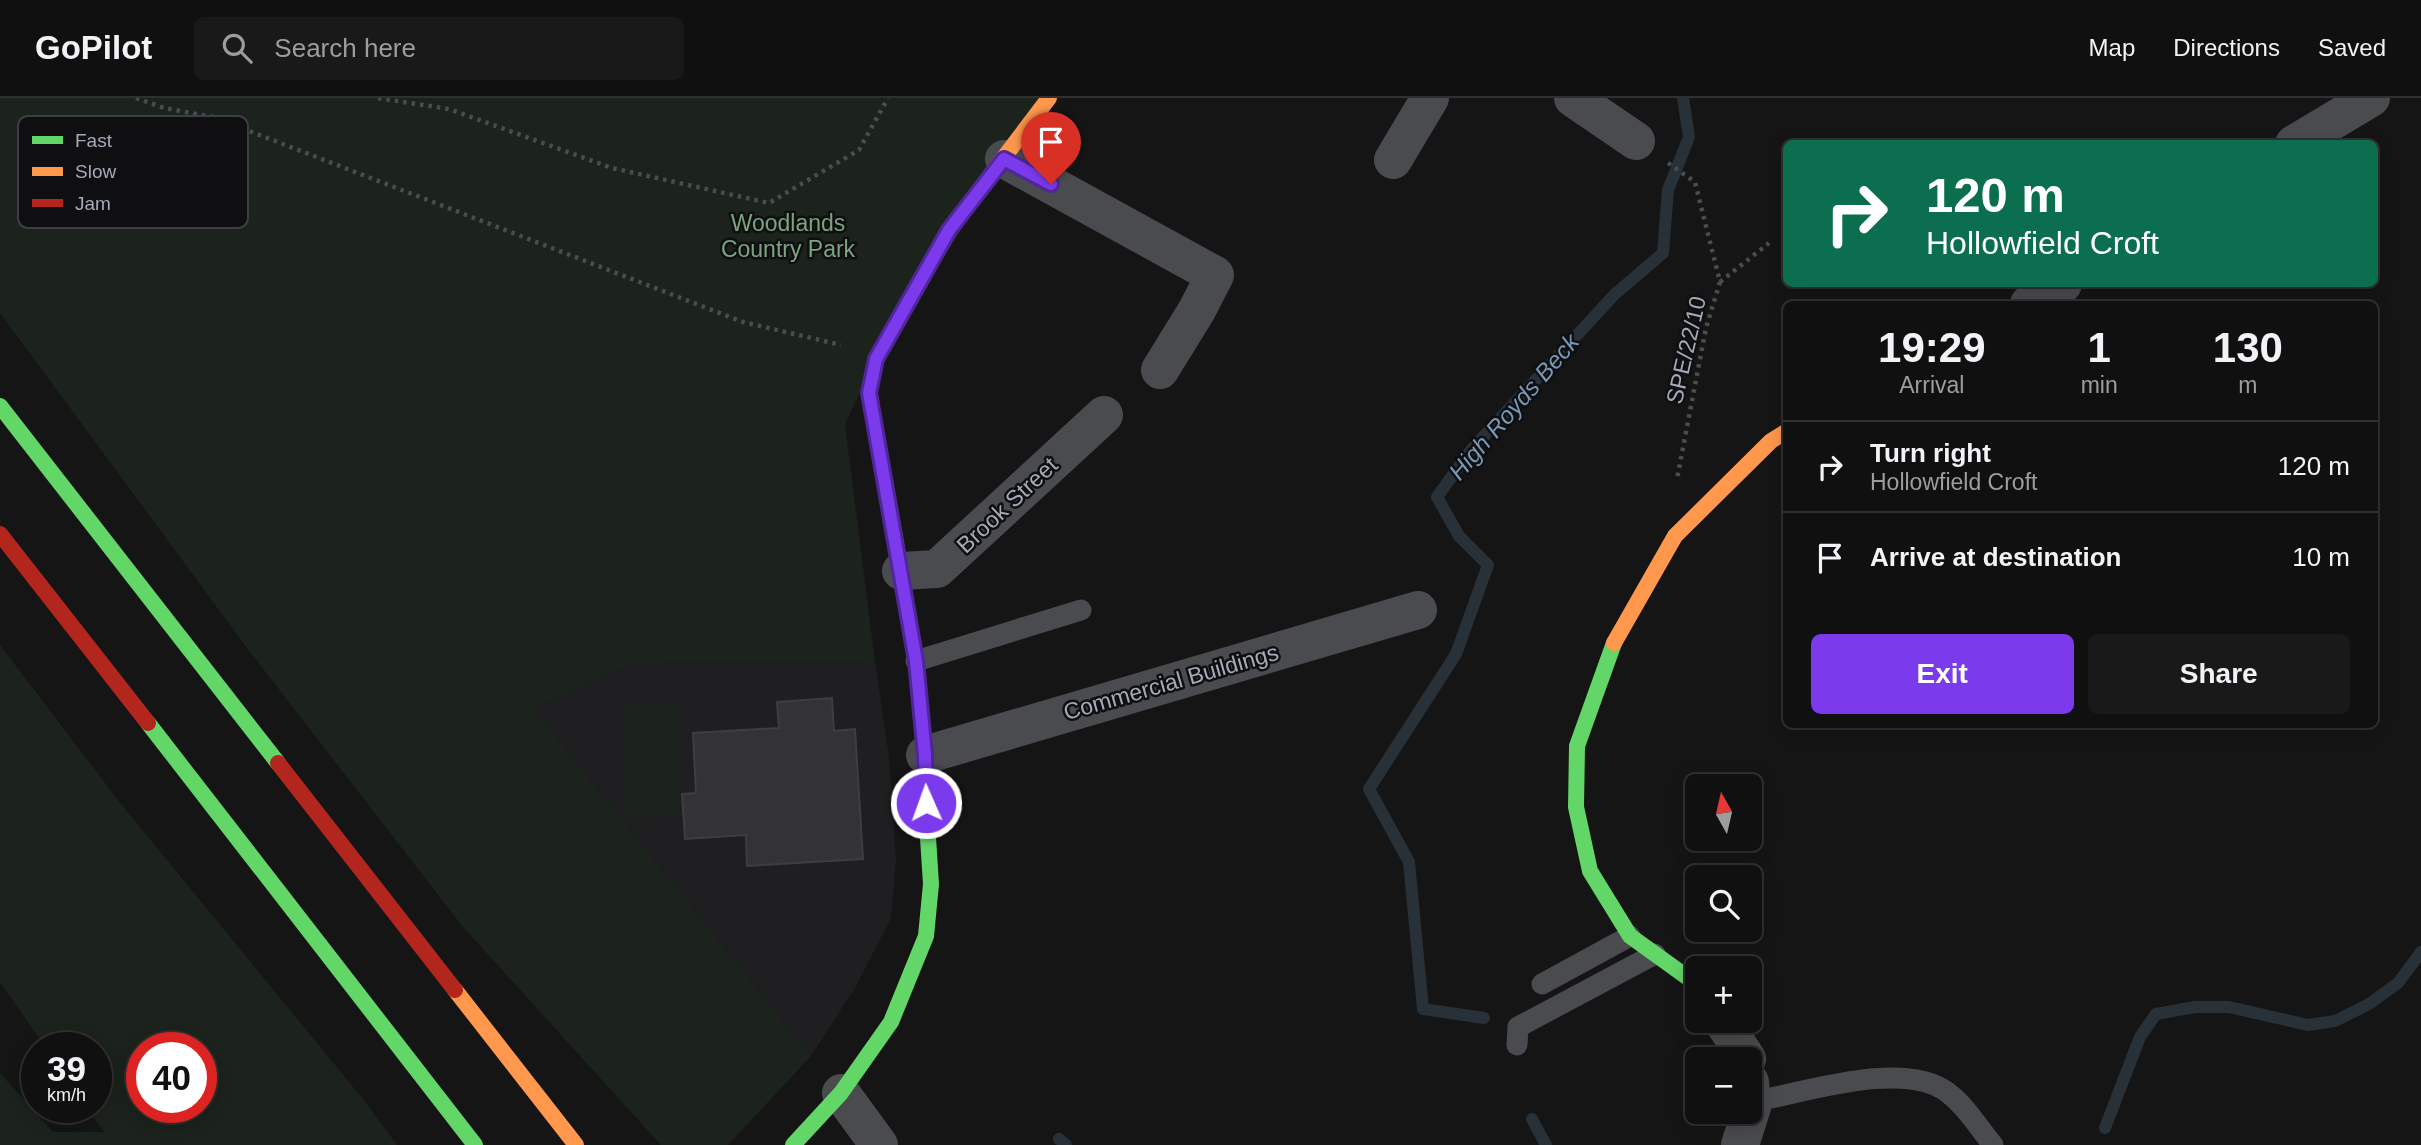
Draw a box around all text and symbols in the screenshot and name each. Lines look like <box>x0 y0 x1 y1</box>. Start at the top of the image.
search box <box>194 17 684 80</box>
text: GoPilot <box>35 29 152 66</box>
icon: search <box>218 29 256 67</box>
text: Search here <box>274 33 416 63</box>
text: Map <box>2089 34 2135 61</box>
text: Directions <box>2173 34 2280 61</box>
text: Saved <box>2318 34 2386 61</box>
pin <box>1021 112 1081 184</box>
legend <box>18 116 248 228</box>
icon: arrive <box>1032 123 1070 161</box>
text: Fast <box>75 130 113 151</box>
text: Slow <box>75 161 116 182</box>
icon: right <box>1811 168 1902 259</box>
text: 120 m <box>1926 168 2065 222</box>
text: Jam <box>75 193 111 214</box>
park label: Woodlands Country Park <box>721 210 856 262</box>
text: Hollowfield Croft <box>1926 225 2159 261</box>
street label: SPE/22/10 <box>1661 294 1711 406</box>
text: 19:29 <box>1878 324 1986 371</box>
text: 1 <box>2087 324 2111 371</box>
text: 130 <box>2213 324 2283 371</box>
water label: High Royds Beck <box>1443 327 1586 485</box>
text: Arrival <box>1899 372 1964 398</box>
text: min <box>2081 372 2118 398</box>
text: m <box>2238 372 2257 398</box>
text: Turn right <box>1870 438 1991 468</box>
icon: right <box>1811 448 1849 486</box>
street label: Brook Street <box>951 451 1063 558</box>
text: 120 m <box>2278 451 2350 481</box>
text: Hollowfield Croft <box>1870 469 2037 495</box>
icon: arrive <box>1811 539 1849 577</box>
text: Arrive at destination <box>1870 542 2121 572</box>
text: 10 m <box>2292 542 2350 572</box>
button: Exit <box>1811 634 2074 714</box>
button: Share <box>2088 634 2350 714</box>
street label: Commercial Buildings <box>1061 639 1281 725</box>
position arrow <box>889 766 963 840</box>
north arrow <box>1685 774 1762 850</box>
map controls <box>1685 774 1762 1124</box>
button: search <box>1685 865 1762 942</box>
button: + <box>1685 956 1762 1033</box>
speed limit sign: 40 <box>126 1032 217 1123</box>
button: − <box>1685 1047 1762 1124</box>
text: 39 <box>47 1049 86 1088</box>
text: km/h <box>47 1085 86 1105</box>

